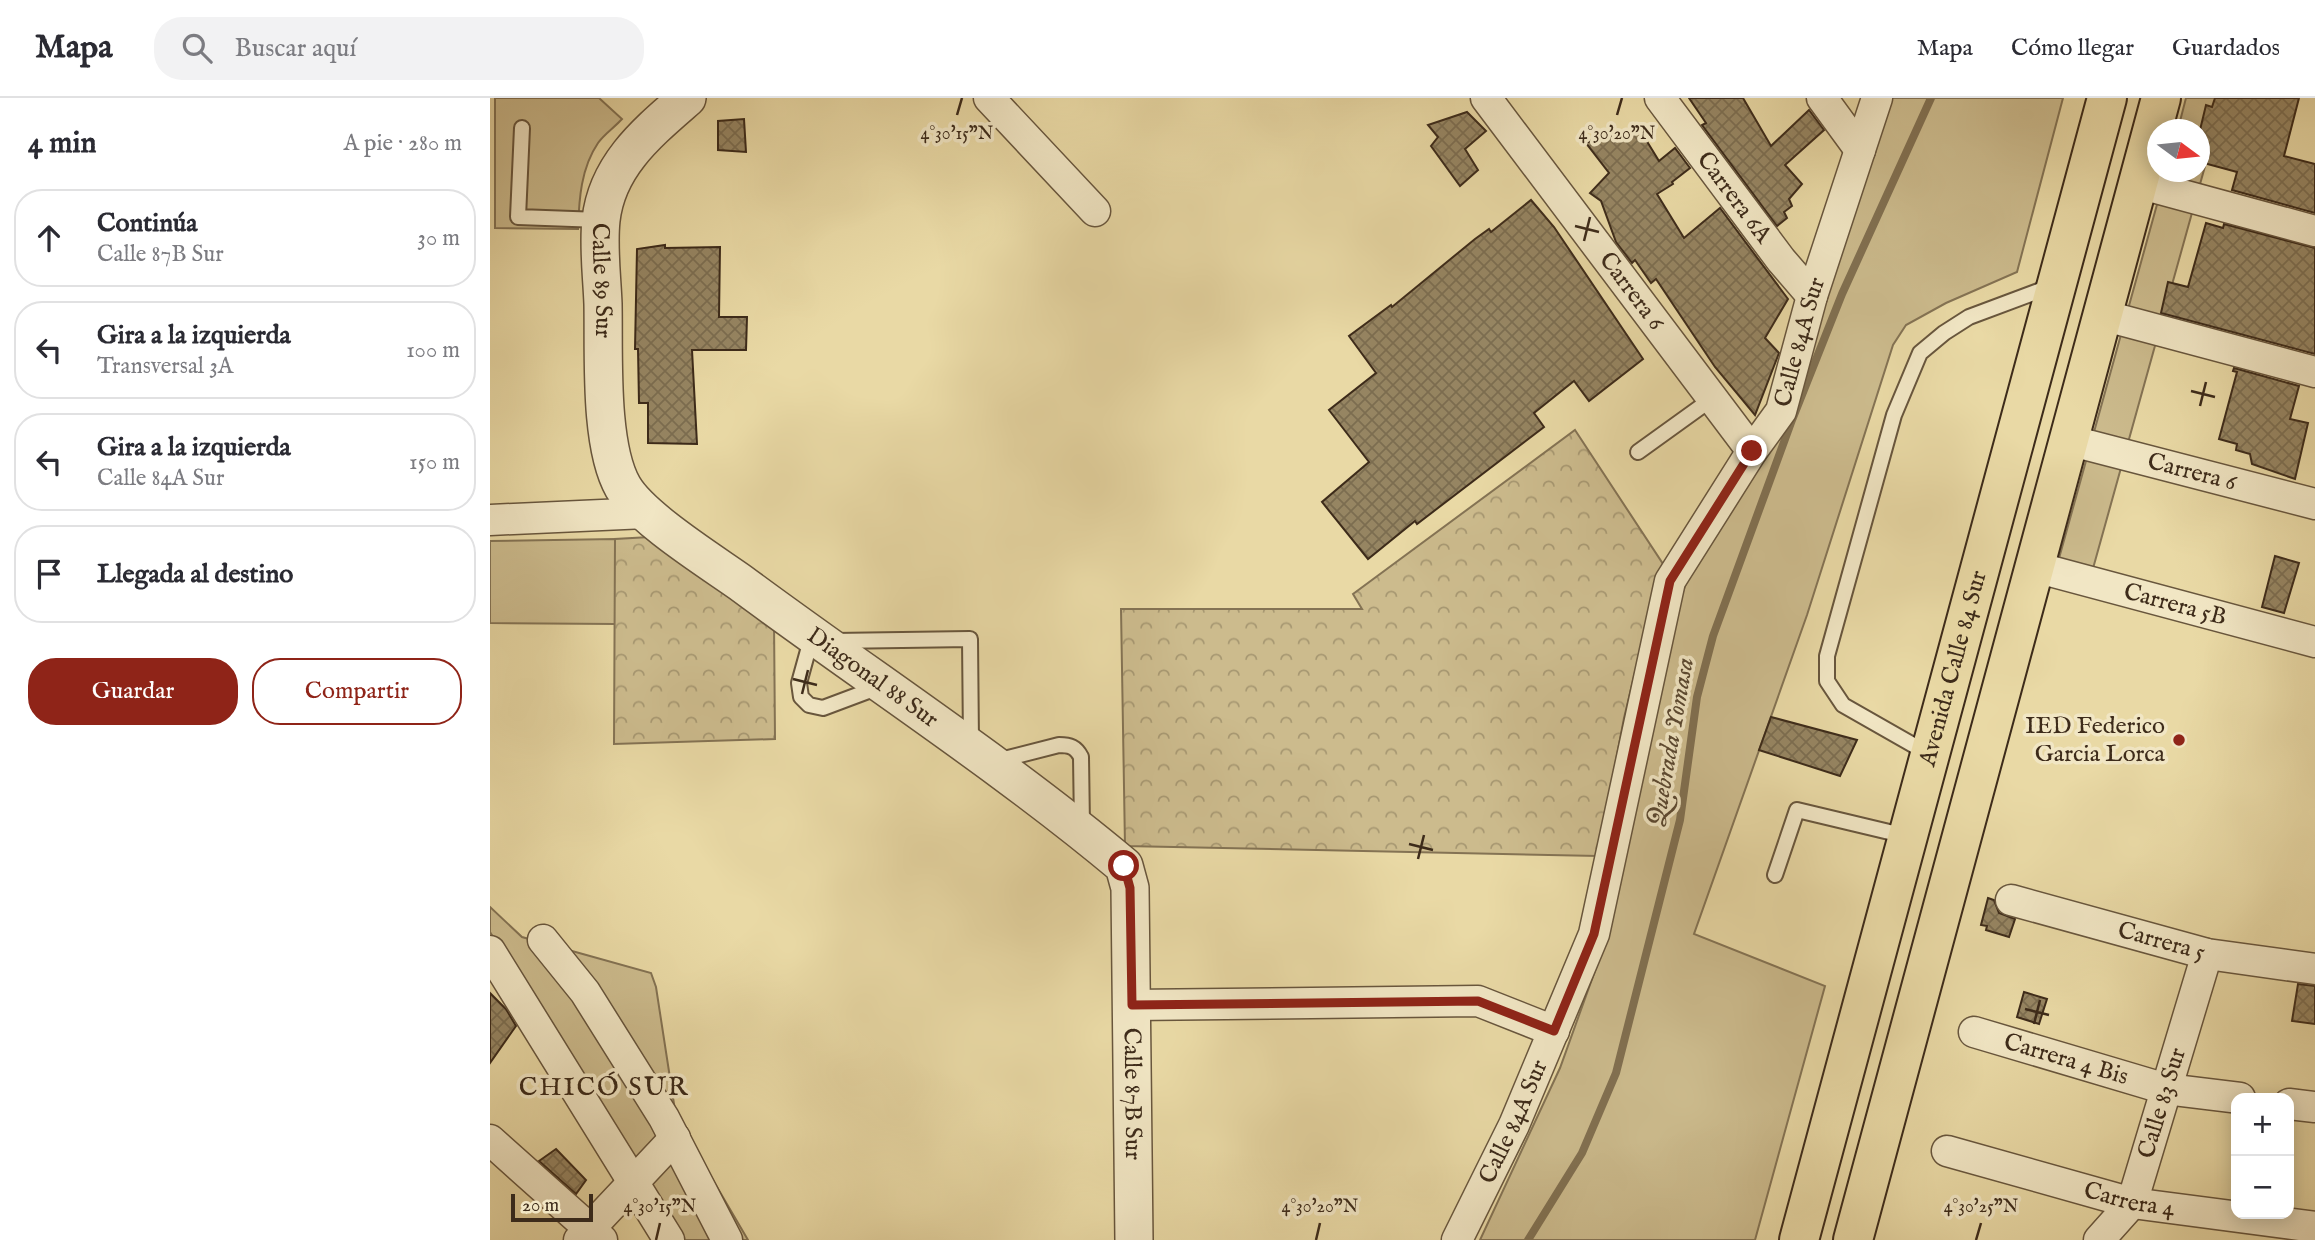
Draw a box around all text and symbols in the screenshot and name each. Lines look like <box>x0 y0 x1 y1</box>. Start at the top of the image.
search box <box>154 17 644 80</box>
text: Mapa <box>35 27 112 69</box>
icon: search <box>178 29 216 67</box>
text: Buscar aquí <box>234 32 356 65</box>
text: Mapa <box>1917 33 1973 64</box>
text: Cómo llegar <box>2011 33 2134 64</box>
text: Guardados <box>2172 33 2280 64</box>
north arrow <box>2147 119 2210 182</box>
text: 4°30'15"N <box>921 123 994 146</box>
text: 4°30'20"N <box>1579 123 1656 146</box>
text: 4 min <box>28 125 96 163</box>
text: A pie · 280 m <box>343 129 462 158</box>
street label: Carrera 6A <box>1690 145 1779 250</box>
text: Continúa <box>97 207 198 240</box>
icon: ahead <box>30 219 68 257</box>
street label: Calle 89 Sur <box>584 222 619 338</box>
text: 30 m <box>417 224 460 253</box>
text: Calle 87B Sur <box>97 240 224 269</box>
street label: Carrera 6 <box>1592 246 1672 338</box>
street label: Calle 84A Sur <box>1767 273 1833 410</box>
text: Gira a la izquierda <box>97 319 291 352</box>
icon: left <box>30 331 68 369</box>
text: 100 m <box>406 336 460 365</box>
text: Transversal 3A <box>97 352 233 381</box>
text: Gira a la izquierda <box>97 431 291 464</box>
route end <box>1736 435 1767 466</box>
icon: left <box>30 443 68 481</box>
street label: Carrera 6 <box>2144 446 2241 499</box>
text: 150 m <box>409 448 460 477</box>
text: Calle 84A Sur <box>97 464 224 493</box>
icon: arrive <box>30 555 68 593</box>
text: Llegada al destino <box>97 558 293 591</box>
street label: Avenida Calle 84 Sur <box>1912 567 1994 771</box>
street label: Carrera 5B <box>2120 576 2230 633</box>
street label: Diagonal 88 Sur <box>801 620 945 735</box>
water label: Quebrada Yomasa <box>1640 655 1702 829</box>
button: Guardar <box>28 658 238 725</box>
button: Compartir <box>252 658 462 725</box>
place label: IED Federico Garcia Lorca <box>2025 711 2166 770</box>
marker: IED Federico Garcia Lorca <box>2171 732 2187 748</box>
route start <box>1108 850 1139 881</box>
street label: Carrera 5 <box>2114 915 2209 968</box>
street label: Carrera 4 Bis <box>2000 1026 2132 1092</box>
street label: Calle 87B Sur <box>1116 1028 1149 1160</box>
street label: Calle 83 Sur <box>2131 1044 2193 1162</box>
street label: Calle 84A Sur <box>1472 1055 1555 1189</box>
district label: CHICÓ SUR <box>519 1071 689 1104</box>
map controls <box>2231 1093 2294 1219</box>
button: + <box>2231 1093 2294 1156</box>
button: − <box>2231 1156 2294 1219</box>
street label: Carrera 4 <box>2080 1175 2177 1224</box>
scale bar <box>511 1191 593 1223</box>
text: 20 m <box>522 1194 559 1218</box>
text: 4°30'15"N <box>624 1196 697 1219</box>
text: 4°30'20"N <box>1282 1196 1359 1219</box>
text: 4°30'25"N <box>1944 1196 2019 1219</box>

